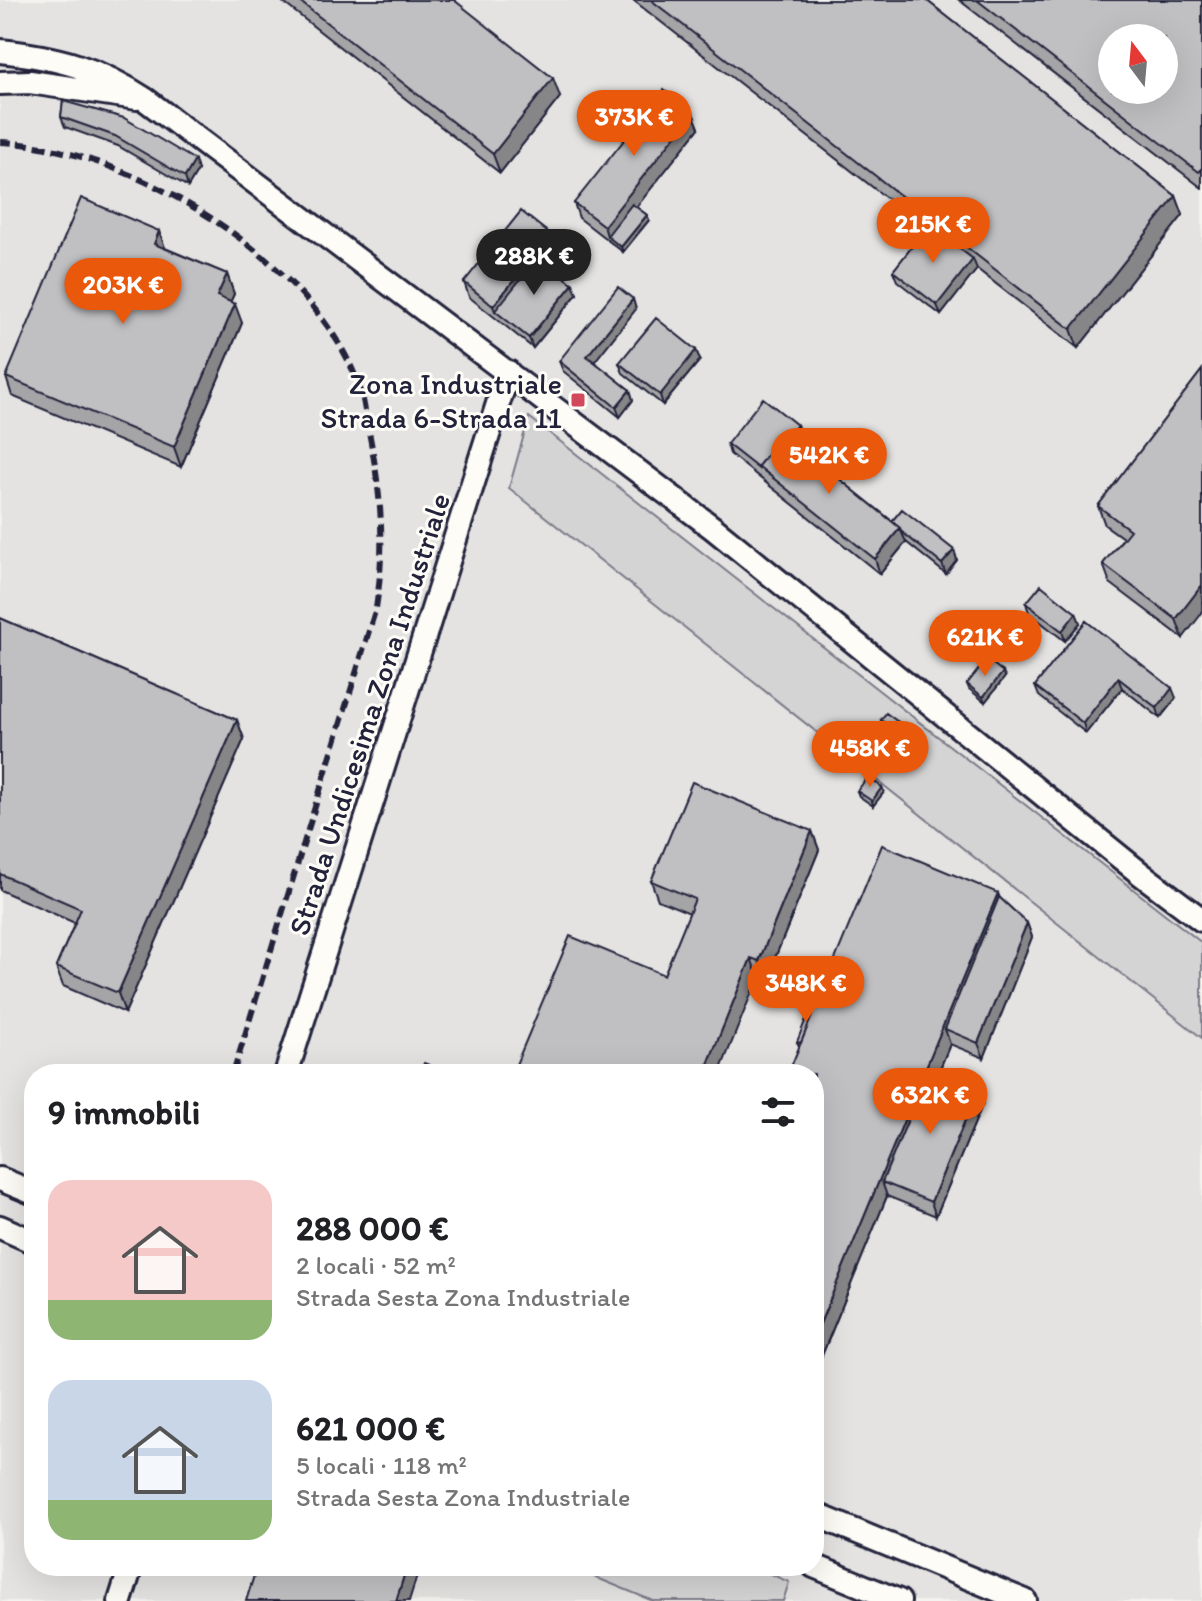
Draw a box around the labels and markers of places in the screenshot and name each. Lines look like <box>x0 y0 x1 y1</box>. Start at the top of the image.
pin: 373K € <box>569 90 699 158</box>
pin: 215K € <box>868 197 998 265</box>
pin: 288K € <box>469 229 599 297</box>
pin: 203K € <box>58 258 188 326</box>
place label: Zona Industriale Strada 6-Strada 11 <box>320 365 562 436</box>
marker: Zona Industriale Strada 6-Strada 11 <box>569 391 587 409</box>
pin: 542K € <box>764 428 894 496</box>
pin: 621K € <box>920 610 1050 678</box>
pin: 458K € <box>805 721 935 789</box>
pin: 348K € <box>741 956 871 1024</box>
pin: 632K € <box>865 1068 995 1136</box>

